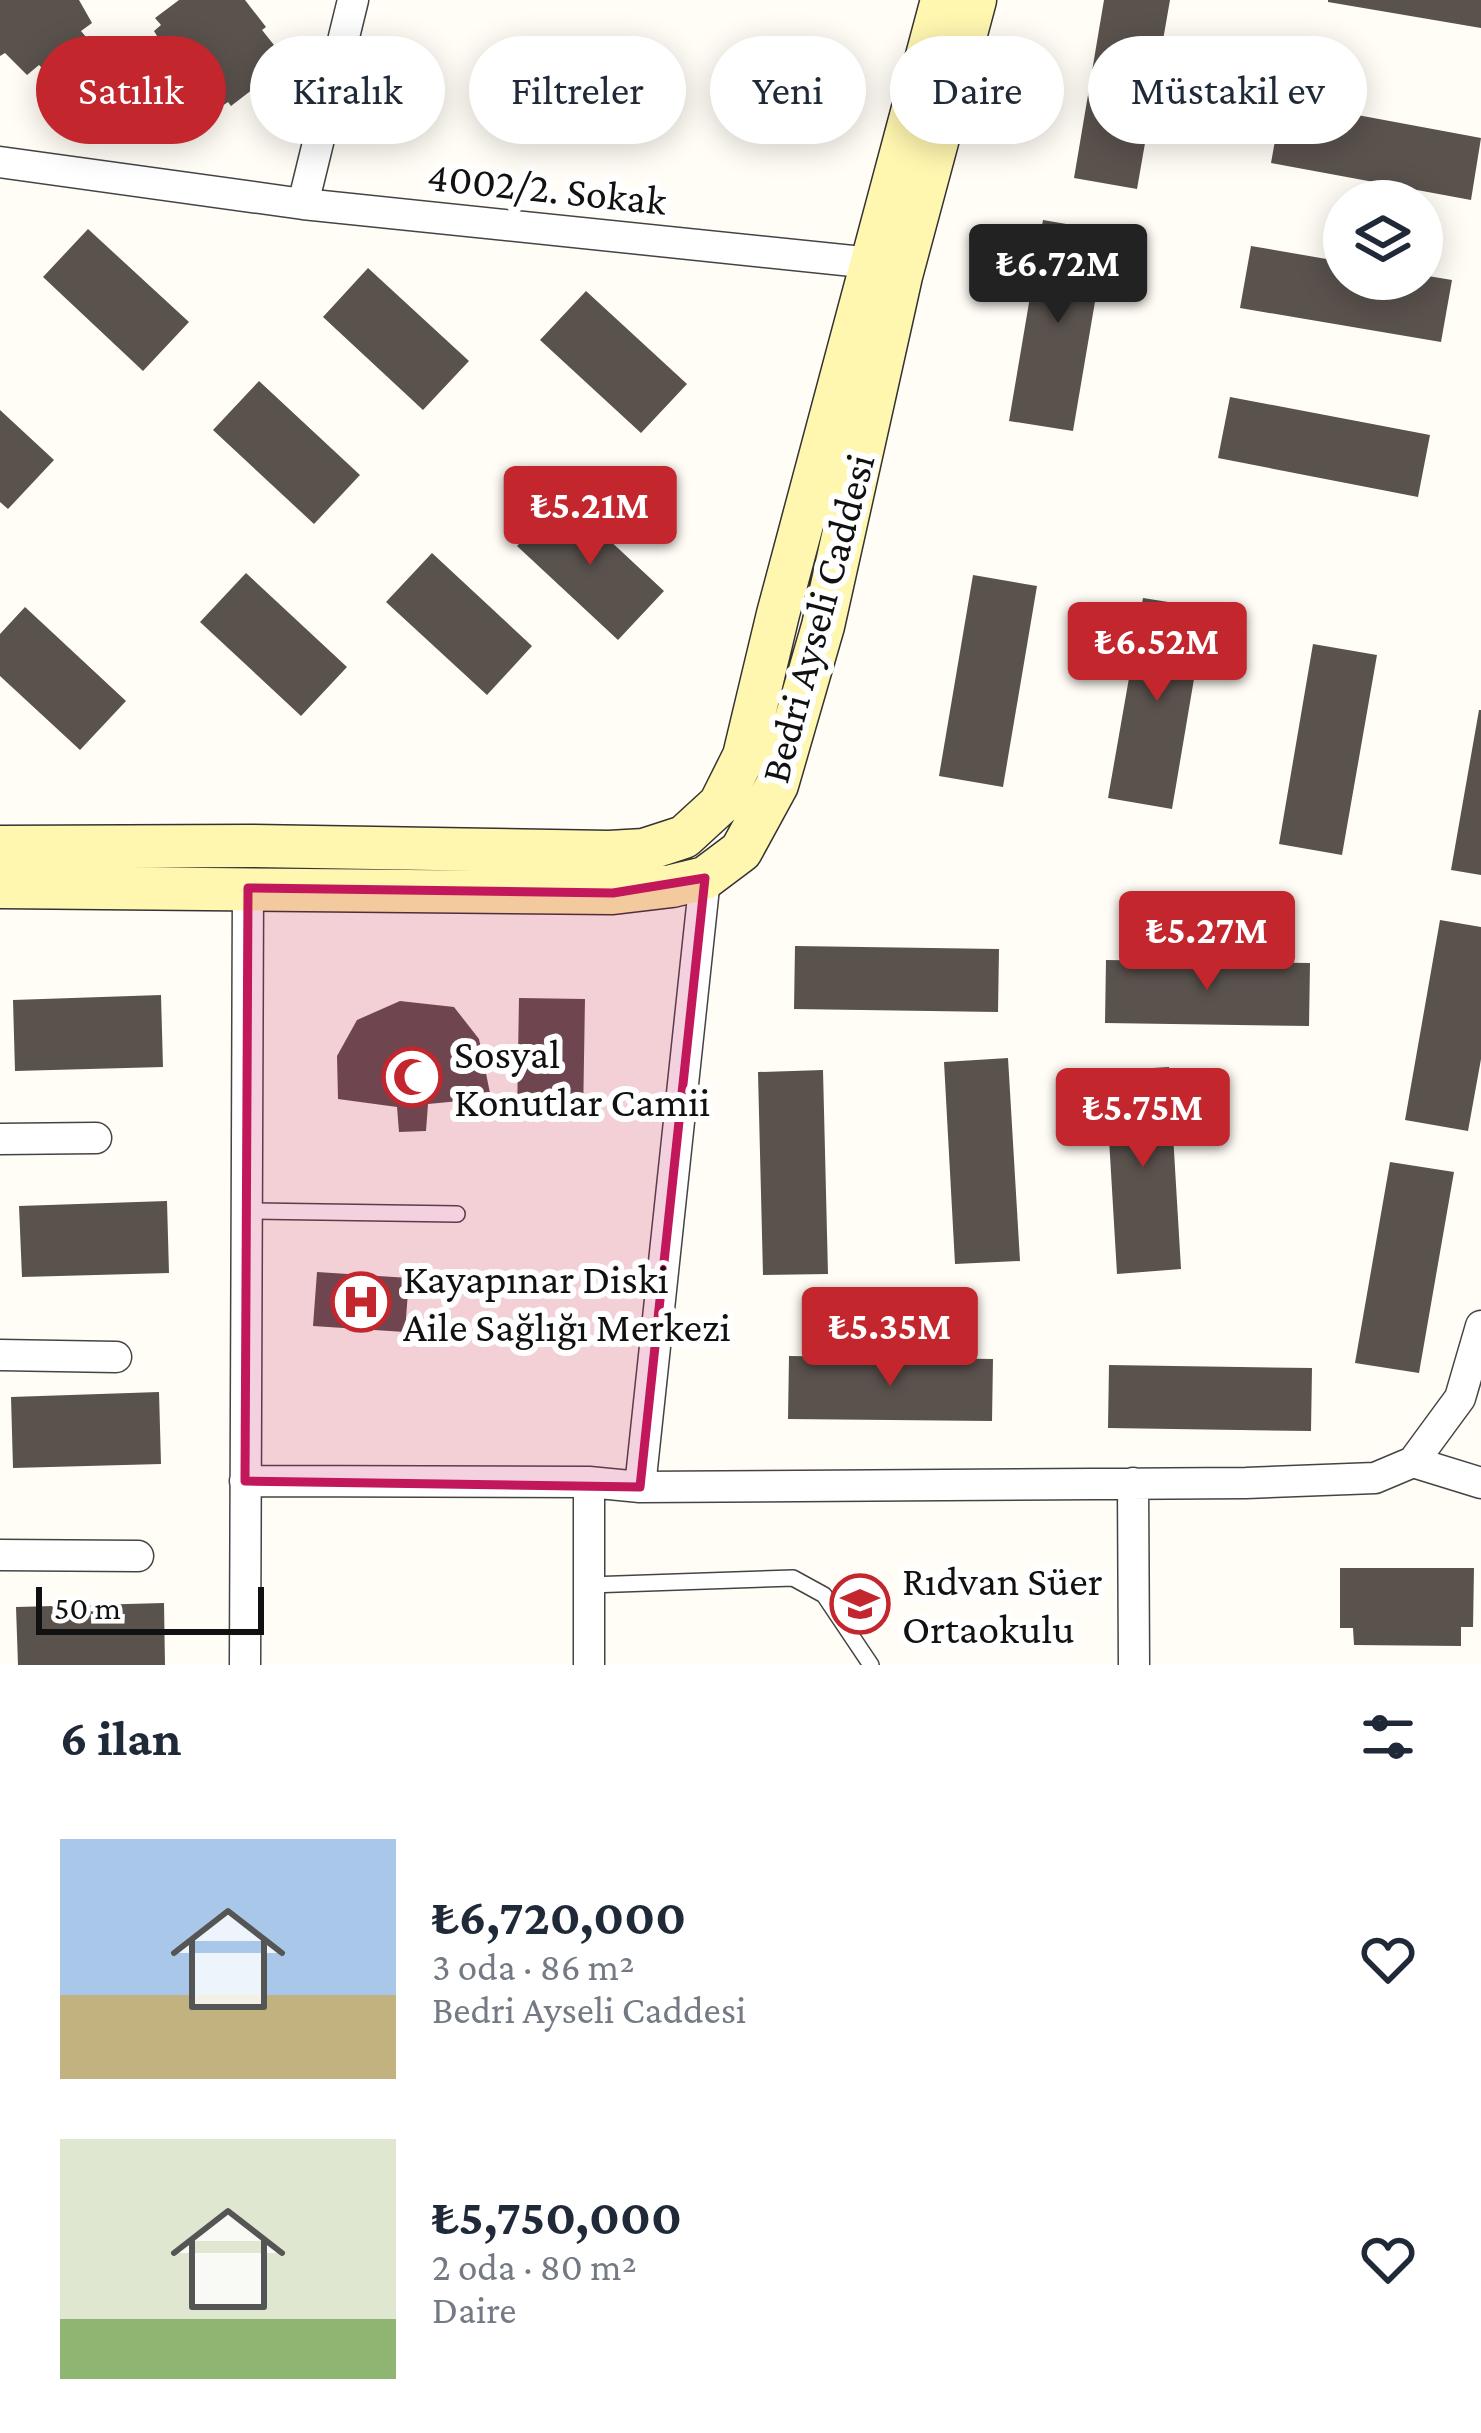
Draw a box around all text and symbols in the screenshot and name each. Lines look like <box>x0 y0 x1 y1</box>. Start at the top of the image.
chip: Satılık <box>36 36 226 144</box>
chip: Kiralık <box>250 36 445 144</box>
chip: Filtreler <box>469 36 686 144</box>
chip: Yeni <box>710 36 866 144</box>
chip: Daire <box>890 36 1064 144</box>
chip: Müstakil ev <box>1088 36 1367 144</box>
street label: 4002/2. Sokak <box>425 152 669 224</box>
map controls <box>1323 180 1443 300</box>
button: layers <box>1323 180 1443 300</box>
pin: ₺6.72M <box>960 224 1156 326</box>
text: ₺6.72M <box>996 241 1120 284</box>
street label: Bedri Ayseli Caddesi <box>751 448 883 788</box>
pin: ₺5.21M <box>492 466 688 568</box>
text: ₺5.21M <box>531 483 649 526</box>
pin: ₺6.52M <box>1059 602 1255 704</box>
text: ₺6.52M <box>1095 619 1219 662</box>
pin: ₺5.27M <box>1109 891 1305 993</box>
text: ₺5.27M <box>1146 908 1268 951</box>
place label: Sosyal Konutlar Camii <box>454 1030 710 1125</box>
mosque icon: Sosyal Konutlar Camii <box>381 1046 443 1108</box>
pin: ₺5.75M <box>1045 1068 1241 1170</box>
text: ₺5.75M <box>1083 1085 1203 1128</box>
place label: Kayapınar Diski Aile Sağlığı Merkezi <box>403 1255 731 1350</box>
hospital icon: Kayapınar Diski Aile Sağlığı Merkezi <box>330 1271 392 1333</box>
pin: ₺5.35M <box>792 1287 988 1389</box>
text: ₺5.35M <box>829 1304 951 1347</box>
place label: Rıdvan Süer Ortaokulu <box>902 1557 1103 1652</box>
school or university icon: Rıdvan Süer Ortaokulu <box>829 1573 891 1635</box>
scale bar <box>36 1581 264 1634</box>
text: 50 m <box>54 1589 121 1626</box>
icon: filters <box>1355 1704 1421 1770</box>
text: 6 ilan <box>60 1709 181 1766</box>
icon: home <box>156 1887 300 2031</box>
text: ₺6,720,000 <box>432 1888 686 1945</box>
icon: heart <box>1355 1926 1421 1992</box>
text: 3 oda · 86 m² <box>432 1945 634 1988</box>
text: Bedri Ayseli Caddesi <box>432 1988 746 2031</box>
icon: home <box>156 2187 300 2331</box>
text: ₺5,750,000 <box>432 2188 682 2245</box>
icon: heart <box>1355 2226 1421 2292</box>
text: 2 oda · 80 m² <box>432 2245 637 2288</box>
text: Daire <box>432 2288 516 2331</box>

